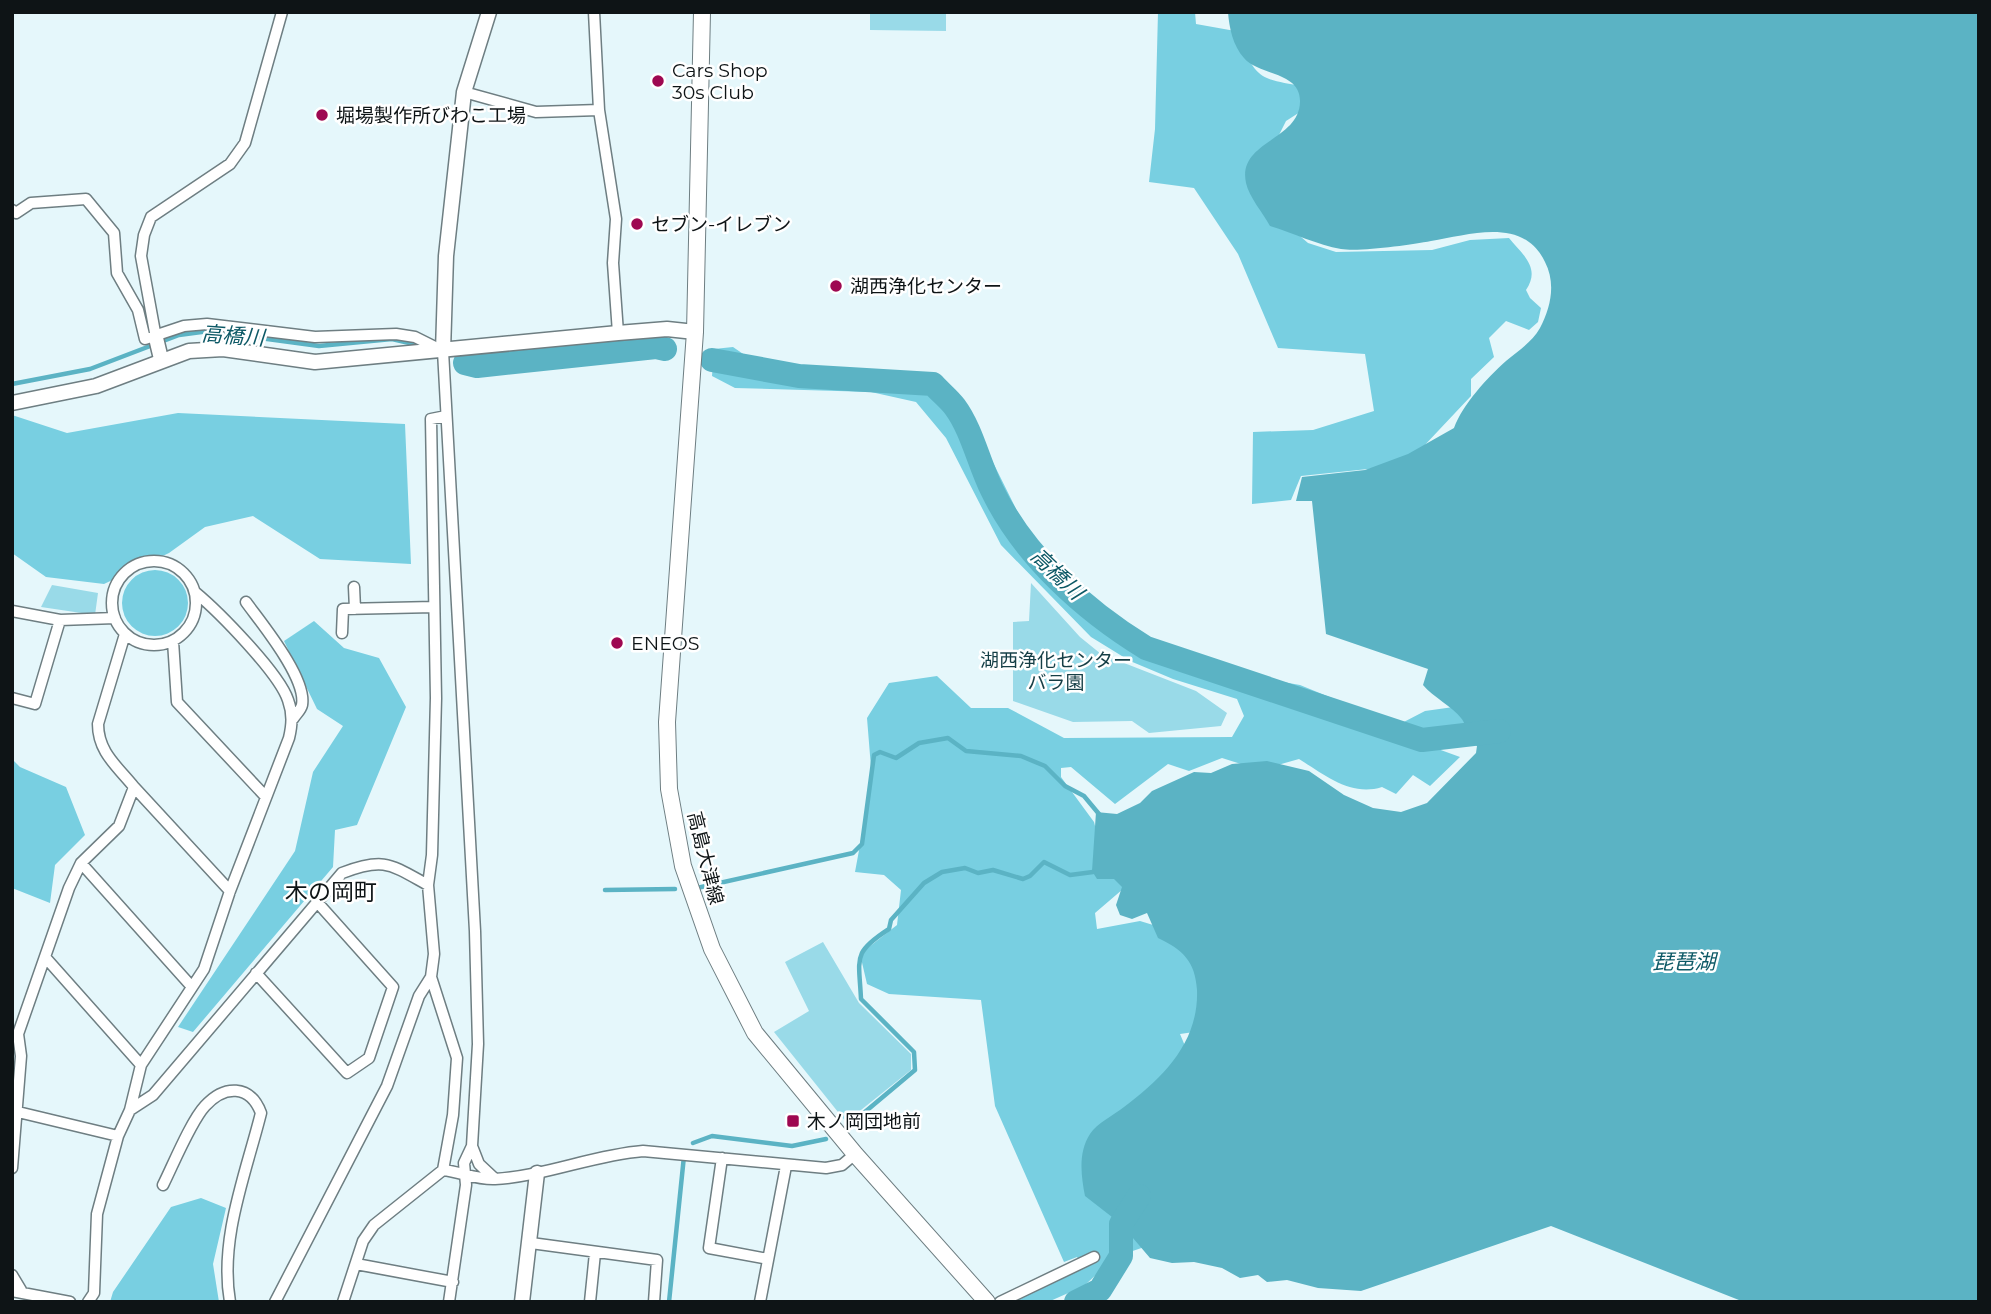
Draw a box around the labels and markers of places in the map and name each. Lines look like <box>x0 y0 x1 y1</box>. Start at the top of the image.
place label: Cars Shop 30s Club <box>672 59 768 104</box>
marker: Cars Shop 30s Club <box>650 73 666 89</box>
place label: 堀場製作所びわこ工場 <box>336 104 526 127</box>
marker: 堀場製作所びわこ工場 <box>314 107 330 123</box>
place label: セブン-イレブン <box>651 213 791 236</box>
marker: セブン-イレブン <box>629 216 645 232</box>
place label: 湖西浄化センター <box>850 275 1002 298</box>
marker: 湖西浄化センター <box>828 278 844 294</box>
place label: ENEOS <box>631 632 699 655</box>
marker: ENEOS <box>609 635 625 651</box>
place label: 木ノ岡団地前 <box>807 1110 921 1133</box>
marker: 木ノ岡団地前 <box>785 1113 801 1129</box>

